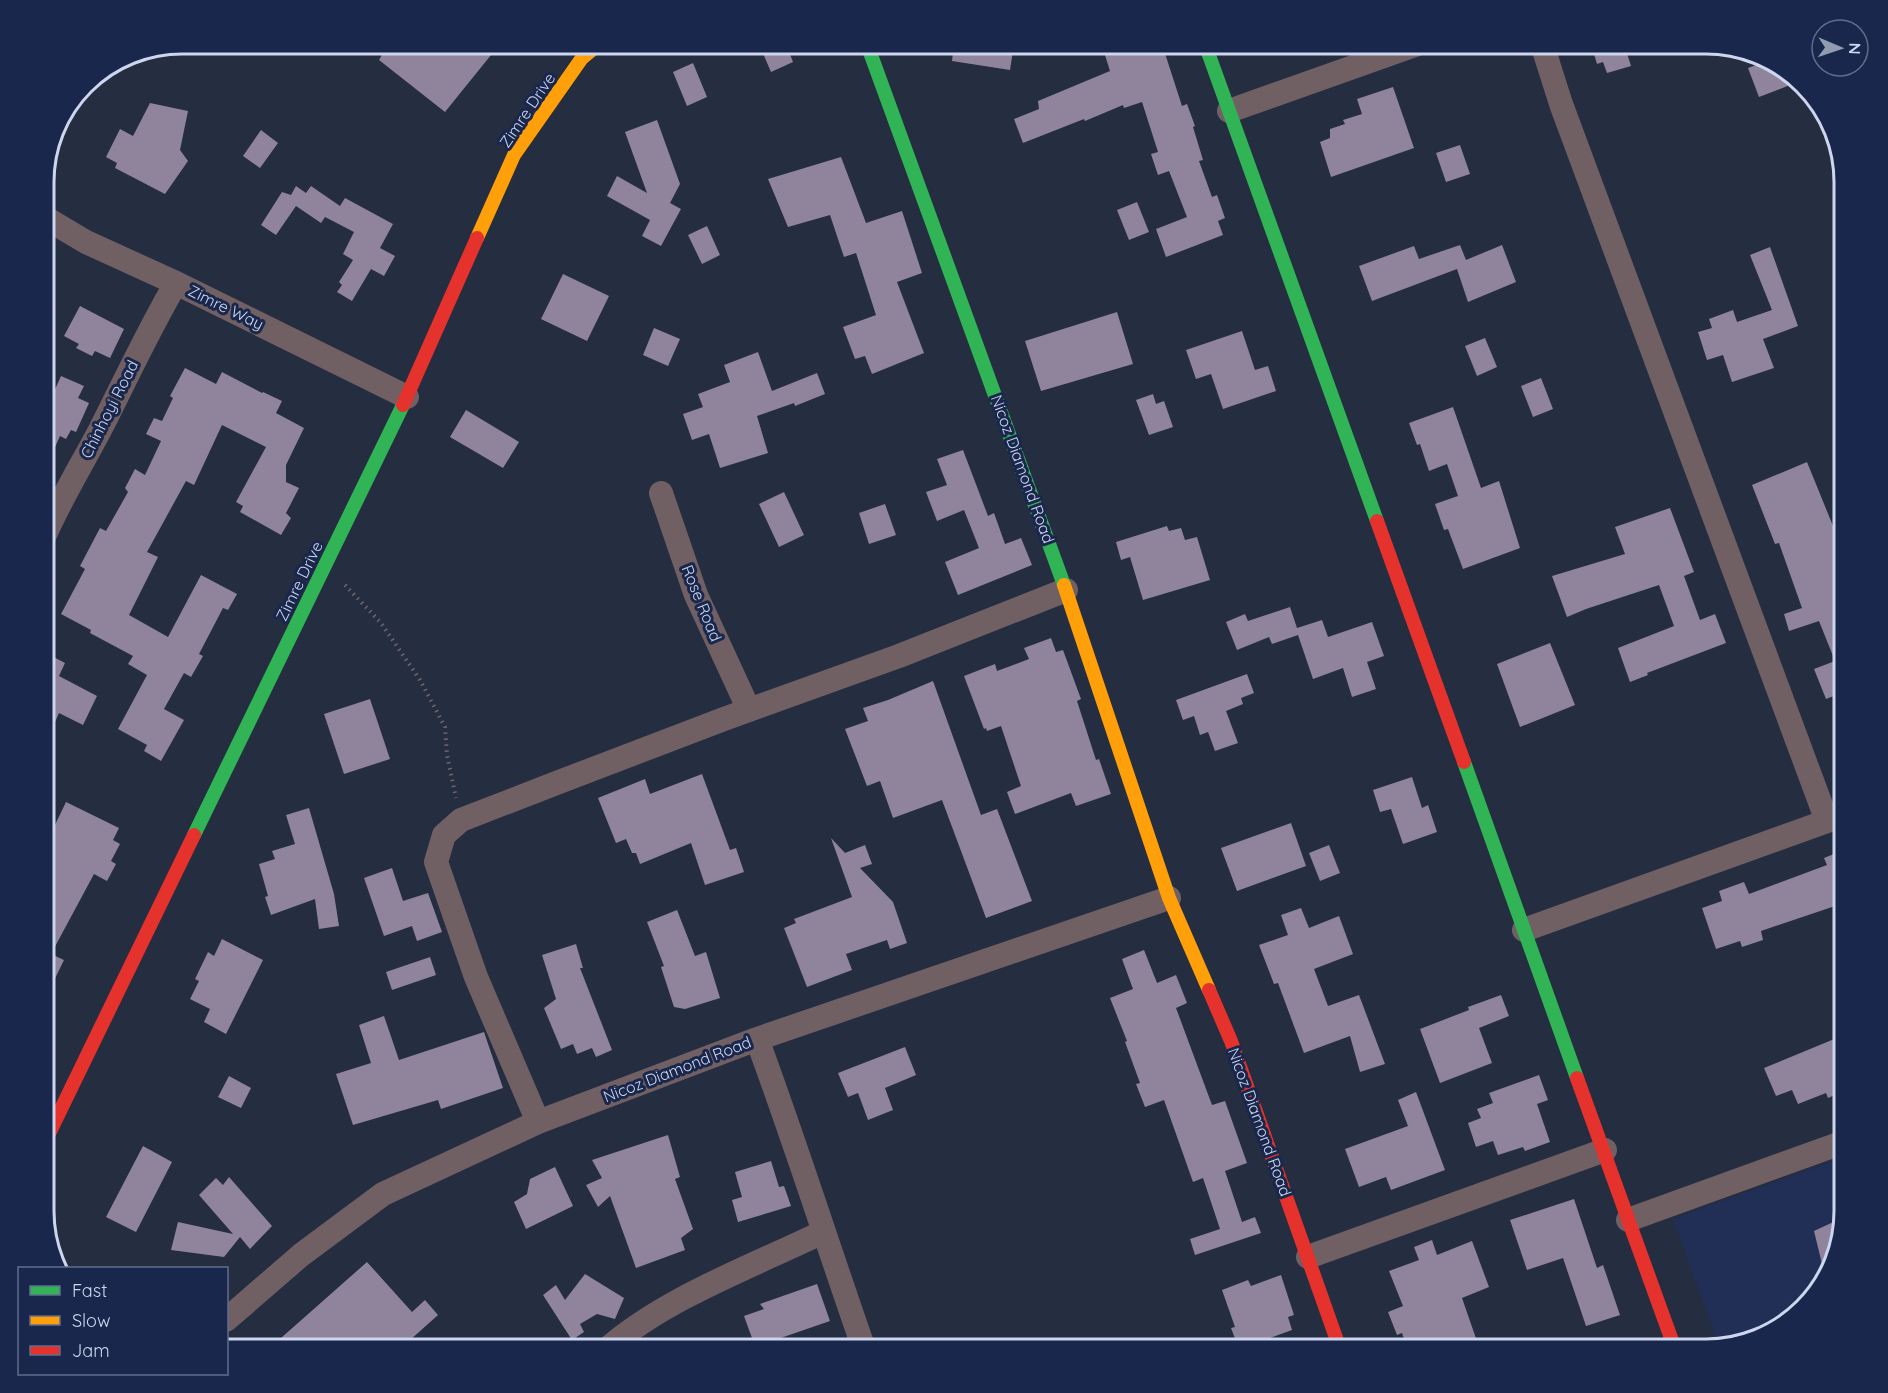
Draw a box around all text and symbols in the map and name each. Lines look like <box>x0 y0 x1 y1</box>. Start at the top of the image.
north arrow <box>1810 18 1870 78</box>
text: N <box>1845 42 1865 55</box>
street label: Zimre Drive <box>495 69 559 151</box>
street label: Zimre Way <box>185 280 267 334</box>
street label: Chinhoyi Road <box>76 357 142 461</box>
street label: Nicoz Diamond Road <box>987 392 1059 546</box>
street label: Zimre Drive <box>271 538 327 624</box>
street label: Rose Road <box>678 562 726 644</box>
street label: Nicoz Diamond Road <box>600 1032 754 1106</box>
street label: Nicoz Diamond Road <box>1224 1045 1296 1199</box>
legend <box>18 1267 228 1375</box>
text: Fast <box>72 1279 107 1302</box>
text: Slow <box>72 1309 110 1332</box>
text: Jam <box>72 1339 110 1362</box>

